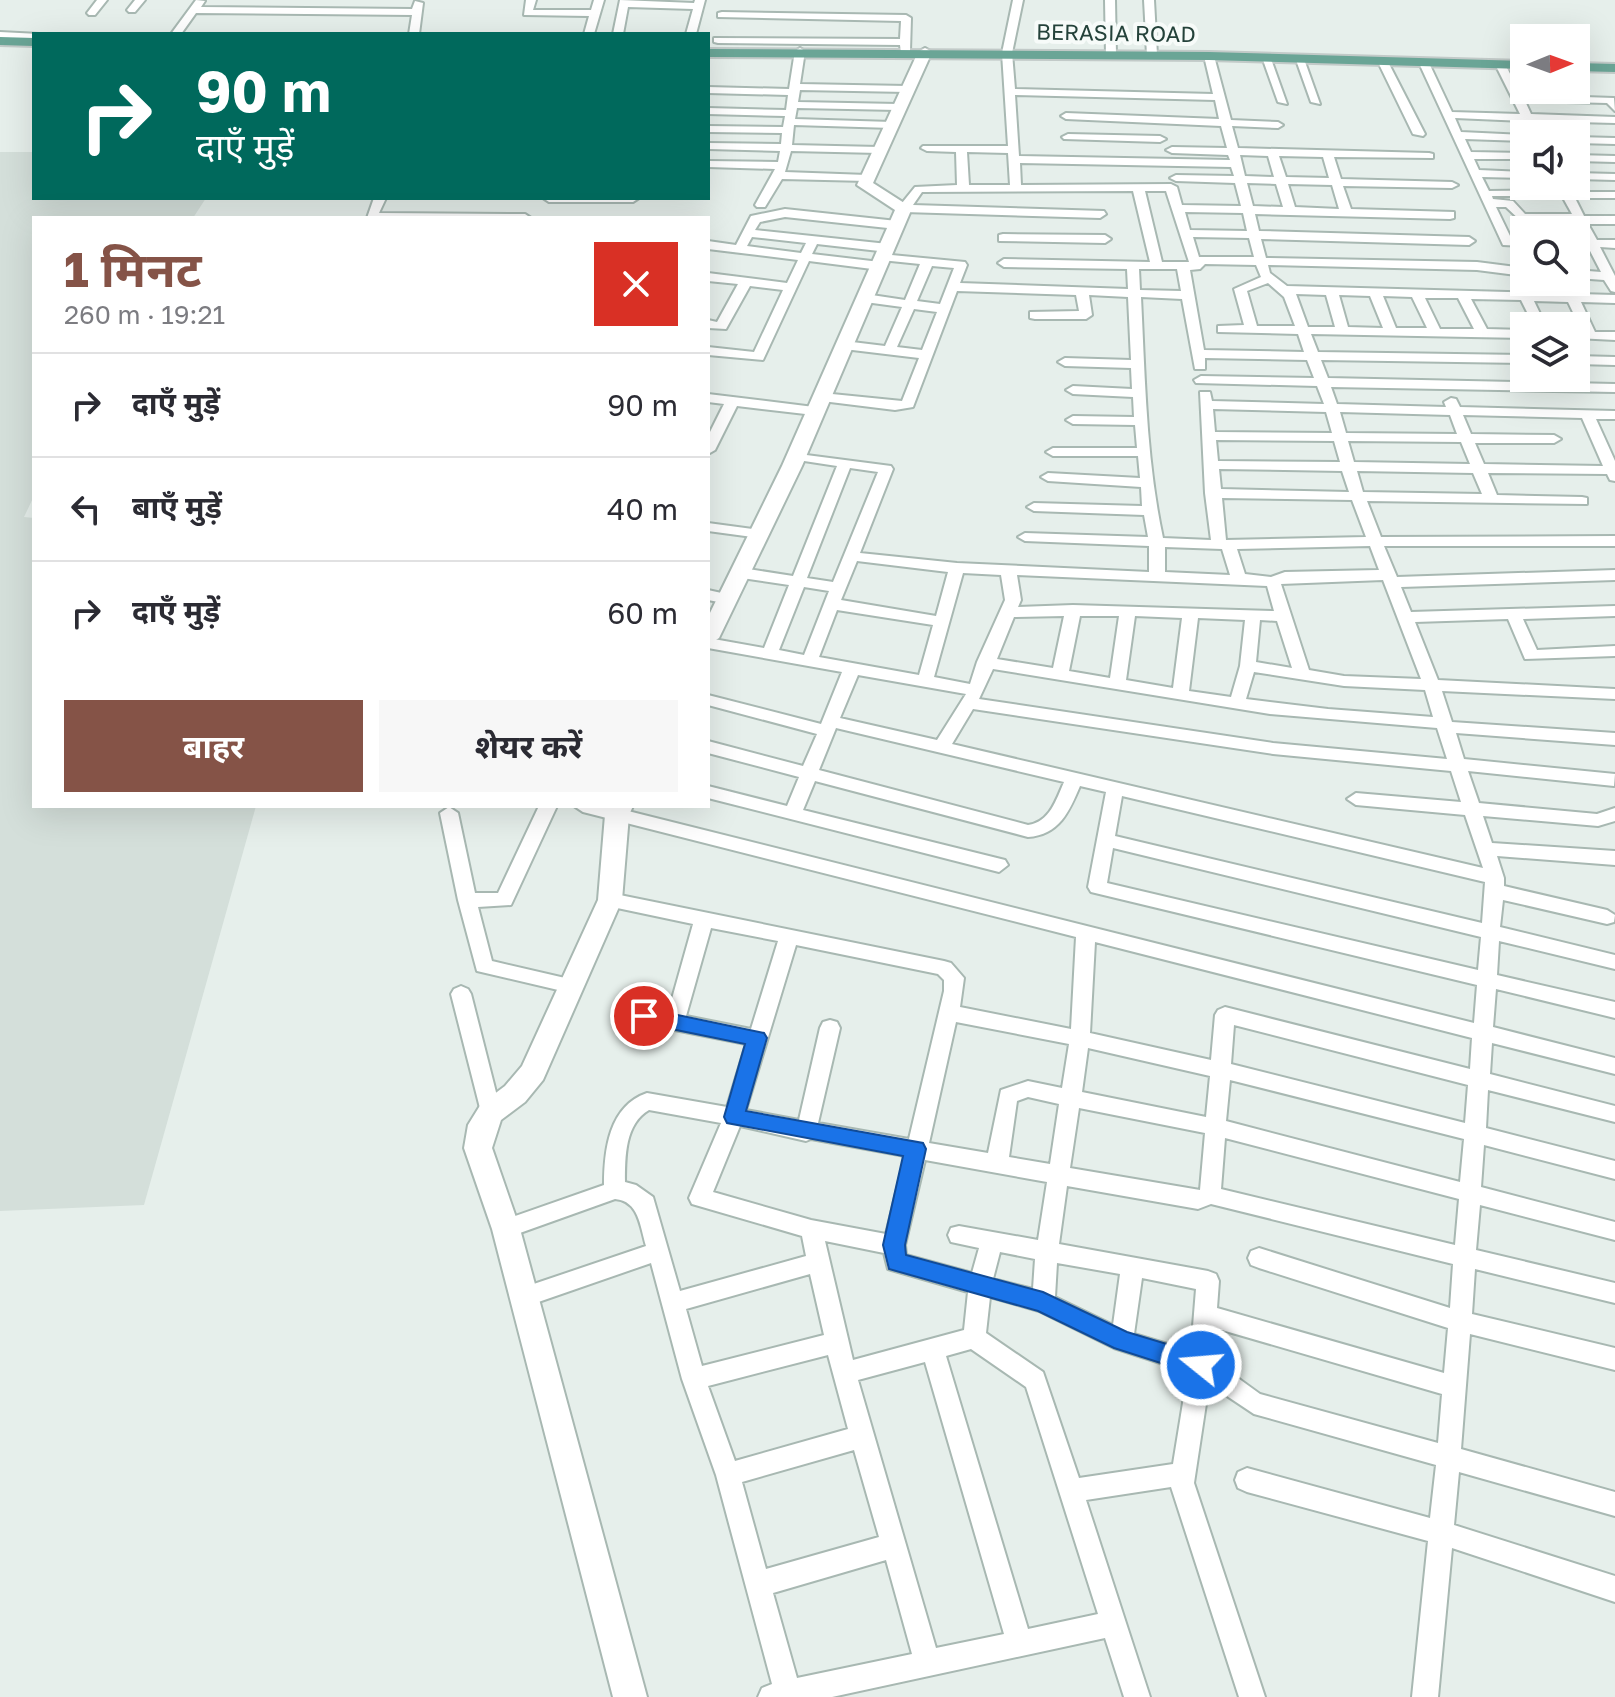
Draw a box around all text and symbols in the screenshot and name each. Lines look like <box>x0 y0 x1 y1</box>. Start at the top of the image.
street label: BERASIA ROAD <box>1036 18 1196 47</box>
north arrow <box>1510 24 1590 104</box>
map controls <box>1510 24 1590 392</box>
text: 90 m <box>196 57 331 124</box>
icon: right <box>64 64 168 168</box>
button: sound <box>1510 120 1590 200</box>
text: दाएँ मुड़ें <box>196 125 294 168</box>
button: search <box>1510 216 1590 296</box>
text: 1 मिनट <box>64 240 201 298</box>
button: close <box>594 242 678 326</box>
text: 260 m · 19:21 <box>64 299 225 330</box>
button: layers <box>1510 312 1590 392</box>
icon: right <box>64 383 108 427</box>
text: दाएँ मुड़ें <box>132 385 220 421</box>
text: 90 m <box>607 387 678 423</box>
icon: left <box>64 487 108 531</box>
text: बाएँ मुड़ें <box>132 489 222 525</box>
text: 40 m <box>607 491 678 527</box>
icon: right <box>64 591 108 635</box>
text: दाएँ मुड़ें <box>132 593 220 629</box>
text: 60 m <box>607 595 678 631</box>
button: बाहर <box>64 700 363 792</box>
button: शेयर करें <box>379 700 678 792</box>
pin <box>610 982 678 1050</box>
icon: arrive <box>622 994 666 1038</box>
position arrow <box>1159 1323 1243 1407</box>

